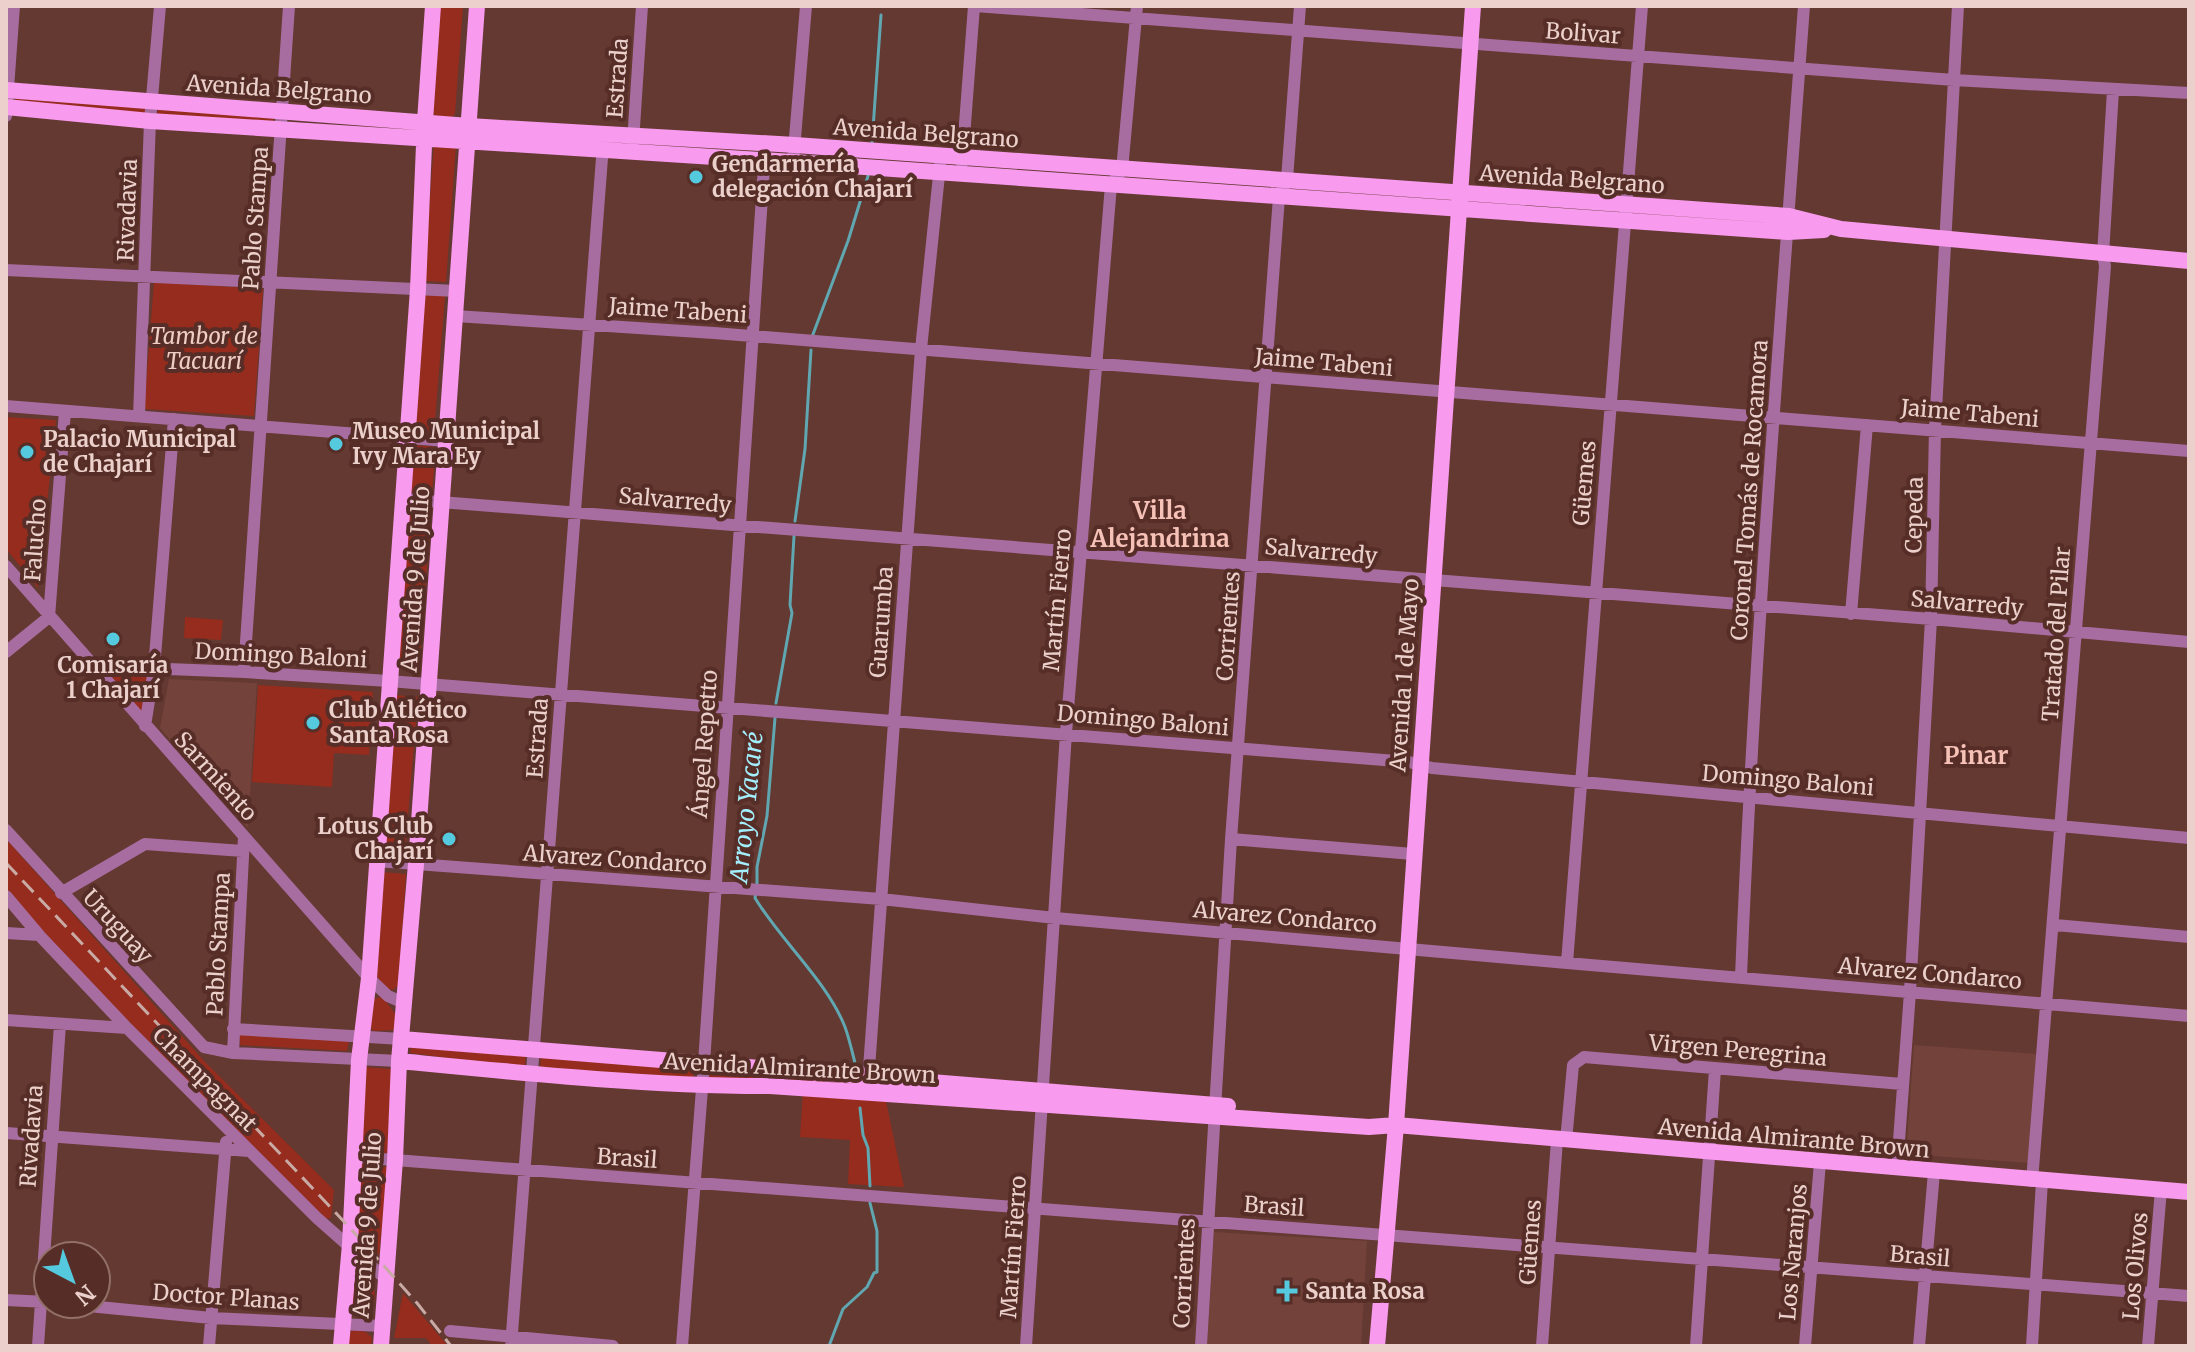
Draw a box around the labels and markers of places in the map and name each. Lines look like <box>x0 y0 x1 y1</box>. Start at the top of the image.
place label: Gendarmería delegación Chajarí <box>712 150 913 203</box>
marker: Gendarmería delegación Chajarí <box>687 168 705 186</box>
place label: Museo Municipal Ivy Mara Ey <box>352 417 540 470</box>
place label: Palacio Municipal de Chajarí <box>43 425 236 478</box>
marker: Museo Municipal Ivy Mara Ey <box>327 435 345 453</box>
marker: Palacio Municipal de Chajarí <box>18 443 36 461</box>
marker: Comisaría 1 Chajarí <box>104 630 122 648</box>
place label: Comisaría 1 Chajarí <box>58 651 168 704</box>
place label: Club Atlético Santa Rosa <box>329 696 467 749</box>
marker: Club Atlético Santa Rosa <box>304 714 322 732</box>
place label: Lotus Club Chajarí <box>317 812 433 865</box>
marker: Lotus Club Chajarí <box>440 830 458 848</box>
place label: Santa Rosa <box>1305 1277 1425 1305</box>
marker: Santa Rosa <box>1276 1280 1298 1302</box>

